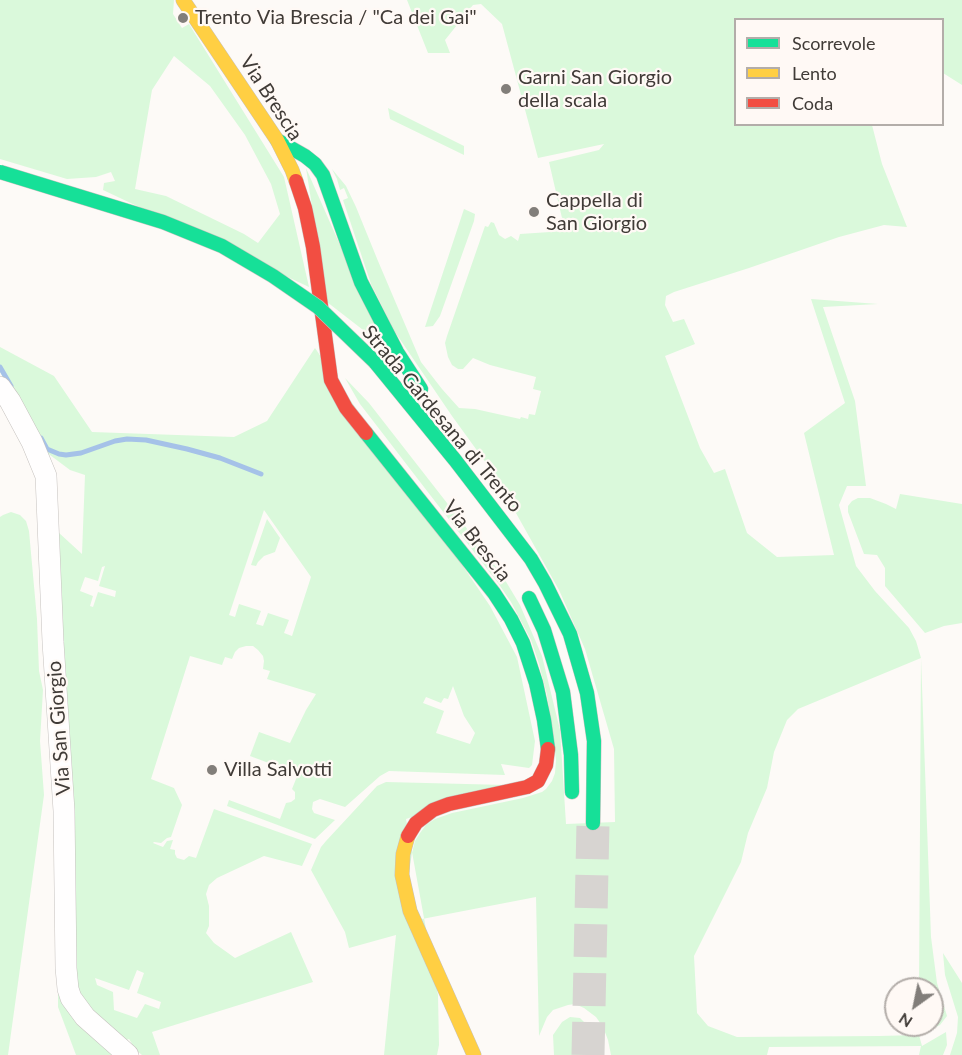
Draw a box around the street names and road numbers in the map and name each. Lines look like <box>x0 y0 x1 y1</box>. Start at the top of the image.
street label: Via Brescia <box>235 51 307 145</box>
street label: Strada Gardesana di Trento <box>357 321 527 517</box>
street label: Via Brescia <box>438 496 516 586</box>
street label: Via San Giorgio <box>42 660 76 796</box>

